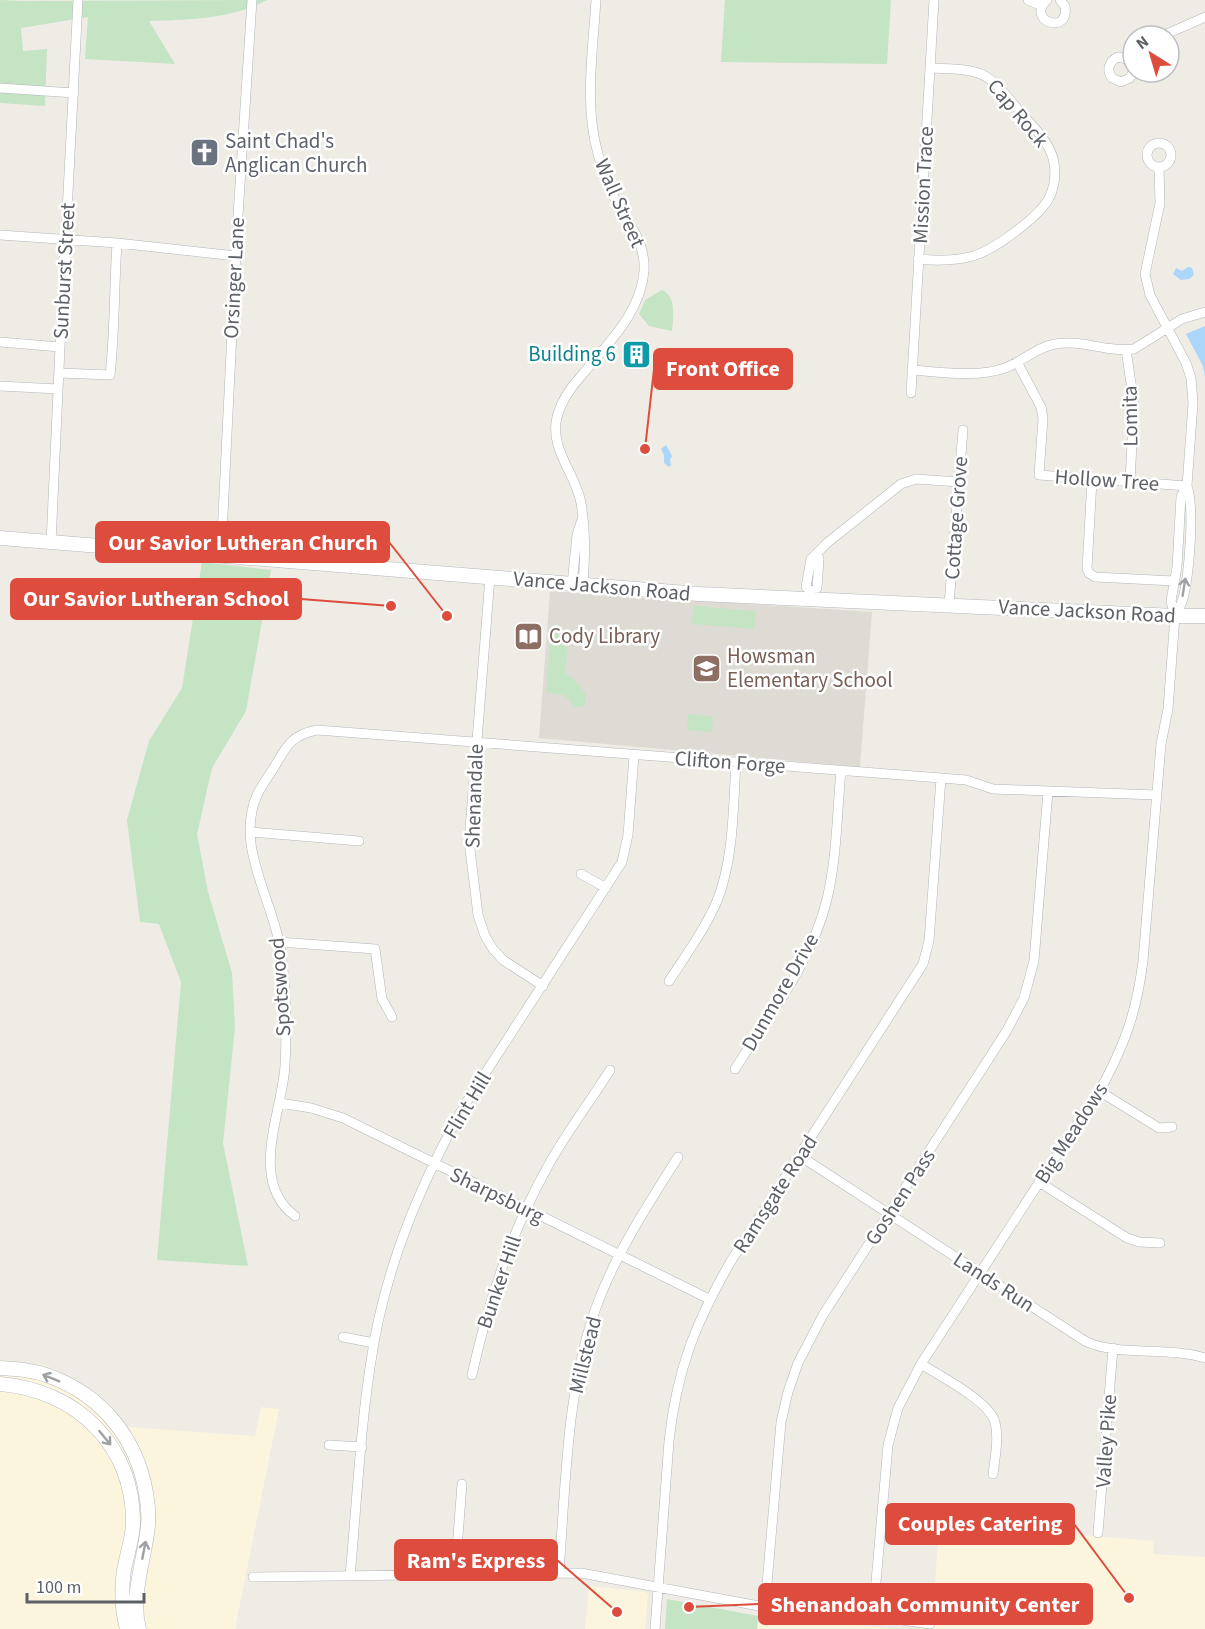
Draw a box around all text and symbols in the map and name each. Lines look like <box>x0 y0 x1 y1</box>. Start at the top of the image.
north arrow <box>1121 24 1181 84</box>
text: N <box>1132 31 1153 55</box>
street label: Cap Rock <box>980 72 1056 154</box>
place label: Saint Chad's Anglican Church <box>225 126 368 180</box>
street label: Mission Trace <box>905 126 941 244</box>
church icon: Saint Chad's Anglican Church <box>188 137 220 169</box>
street label: Wall Street <box>587 154 653 252</box>
street label: Sunburst Street <box>45 202 83 340</box>
street label: Orsinger Lane <box>216 217 252 339</box>
building icon: Building 6 <box>621 338 653 370</box>
place label: Building 6 <box>528 339 616 369</box>
callout: Front Office <box>654 349 792 389</box>
text: Front Office <box>666 353 780 385</box>
street label: Lomita <box>1114 385 1146 447</box>
street label: Cottage Grove <box>937 455 975 581</box>
street label: Hollow Tree <box>1054 461 1160 499</box>
callout: Our Savior Lutheran Church <box>96 522 389 562</box>
text: Our Savior Lutheran Church <box>108 527 378 559</box>
street label: Vance Jackson Road <box>512 563 692 609</box>
one-way arrow <box>1179 577 1190 597</box>
callout: Our Savior Lutheran School <box>11 579 301 619</box>
text: Our Savior Lutheran School <box>23 583 290 615</box>
street label: Vance Jackson Road <box>997 591 1177 631</box>
library icon: Cody Library <box>512 620 544 652</box>
place label: Cody Library <box>549 621 660 651</box>
place label: Howsman Elementary School <box>727 641 893 695</box>
school or university icon: Howsman Elementary School <box>690 652 722 684</box>
street label: Shenandale <box>457 743 491 849</box>
street label: Clifton Forge <box>674 743 786 781</box>
street label: Dunmore Drive <box>734 927 826 1057</box>
street label: Spotswood <box>262 937 298 1037</box>
street label: Flint Hill <box>435 1066 499 1144</box>
street label: Big Meadows <box>1027 1076 1115 1189</box>
street label: Ramsgate Road <box>725 1129 825 1259</box>
street label: Goshen Pass <box>858 1143 943 1251</box>
street label: Sharpsburg <box>445 1159 550 1231</box>
street label: Bunker Hill <box>469 1231 529 1333</box>
street label: Lands Run <box>947 1244 1041 1320</box>
street label: Millstead <box>561 1313 609 1397</box>
one-way arrow <box>42 1372 60 1383</box>
street label: Valley Pike <box>1088 1393 1124 1489</box>
one-way arrow <box>98 1430 111 1446</box>
callout: Couples Catering <box>886 1504 1074 1544</box>
text: Couples Catering <box>898 1508 1063 1540</box>
callout: Ram's Express <box>395 1540 557 1580</box>
one-way arrow <box>139 1541 150 1561</box>
text: Ram's Express <box>407 1545 545 1577</box>
scale bar <box>27 1566 144 1604</box>
text: 100 m <box>36 1575 81 1600</box>
callout: Shenandoah Community Center <box>759 1584 1092 1624</box>
text: Shenandoah Community Center <box>770 1589 1080 1621</box>

